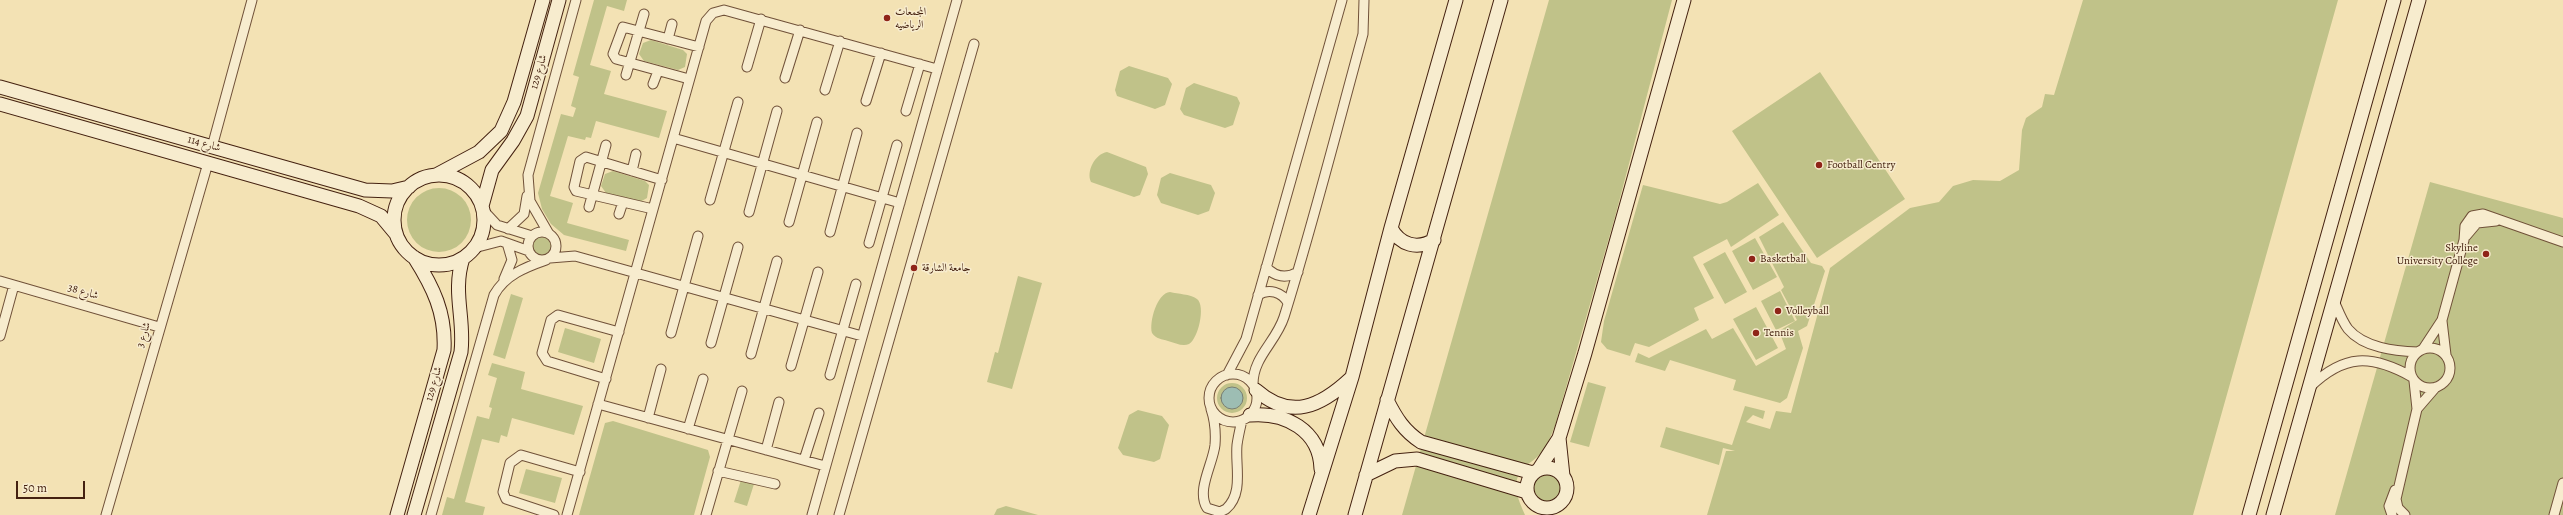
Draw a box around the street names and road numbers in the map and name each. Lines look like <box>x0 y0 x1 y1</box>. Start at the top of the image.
street label: شارع 129 <box>528 53 550 91</box>
street label: شارع 114 <box>186 133 222 155</box>
street label: شارع 38 <box>66 281 100 303</box>
street label: شارع 3 <box>134 321 154 349</box>
street label: شارع 129 <box>423 365 445 403</box>

